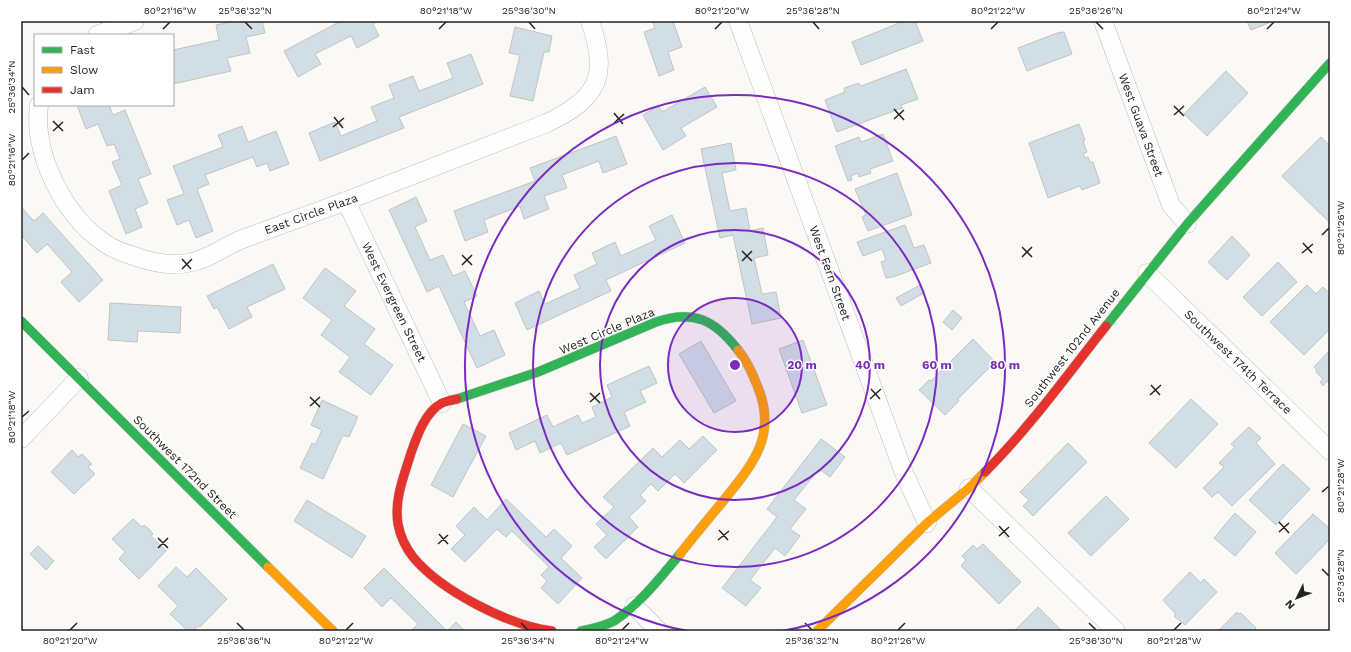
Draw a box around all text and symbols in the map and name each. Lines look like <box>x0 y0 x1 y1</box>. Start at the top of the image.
text: 80°21'16"W <box>144 5 197 16</box>
text: 25°36'32"N <box>218 5 272 16</box>
text: 80°21'18"W <box>420 5 473 16</box>
text: 25°36'30"N <box>502 5 556 16</box>
text: 80°21'20"W <box>695 5 750 16</box>
text: 25°36'28"N <box>786 5 840 16</box>
text: 80°21'22"W <box>971 5 1026 16</box>
text: 25°36'26"N <box>1069 5 1123 16</box>
text: 80°21'24"W <box>1247 5 1301 16</box>
legend <box>34 34 174 106</box>
text: Fast <box>70 43 95 57</box>
text: 25°36'34"N <box>6 60 17 114</box>
text: Slow <box>70 63 98 77</box>
street label: West Guava Street <box>1116 71 1166 179</box>
text: Jam <box>70 83 95 97</box>
text: 80°21'16"W <box>6 133 17 186</box>
street label: East Circle Plaza <box>262 191 360 237</box>
text: 80°21'26"W <box>1335 200 1346 255</box>
street label: West Fern Street <box>806 224 854 322</box>
street label: West Evergreen Street <box>359 240 429 364</box>
street label: Southwest 102nd Avenue <box>1021 286 1123 410</box>
street label: West Circle Plaza <box>557 305 657 357</box>
street label: Southwest 174th Terrace <box>1181 307 1295 417</box>
centre of rings <box>728 358 742 372</box>
text: 20 m <box>787 358 817 372</box>
text: 40 m <box>855 358 885 372</box>
text: 60 m <box>922 358 952 372</box>
text: 80 m <box>990 358 1020 372</box>
text: 80°21'18"W <box>6 390 17 443</box>
street label: Southwest 172nd Street <box>130 412 240 522</box>
text: 80°21'28"W <box>1335 458 1346 513</box>
text: 25°36'28"N <box>1335 549 1346 603</box>
north arrow <box>1277 578 1317 618</box>
text: N <box>1283 597 1298 612</box>
text: 80°21'20"W <box>43 635 98 646</box>
text: 25°36'36"N <box>217 635 271 646</box>
text: 80°21'22"W <box>319 635 374 646</box>
text: 25°36'34"N <box>501 635 555 646</box>
text: 80°21'24"W <box>595 635 649 646</box>
text: 25°36'32"N <box>785 635 839 646</box>
text: 80°21'26"W <box>871 635 926 646</box>
text: 25°36'30"N <box>1069 635 1123 646</box>
text: 80°21'28"W <box>1147 635 1202 646</box>

